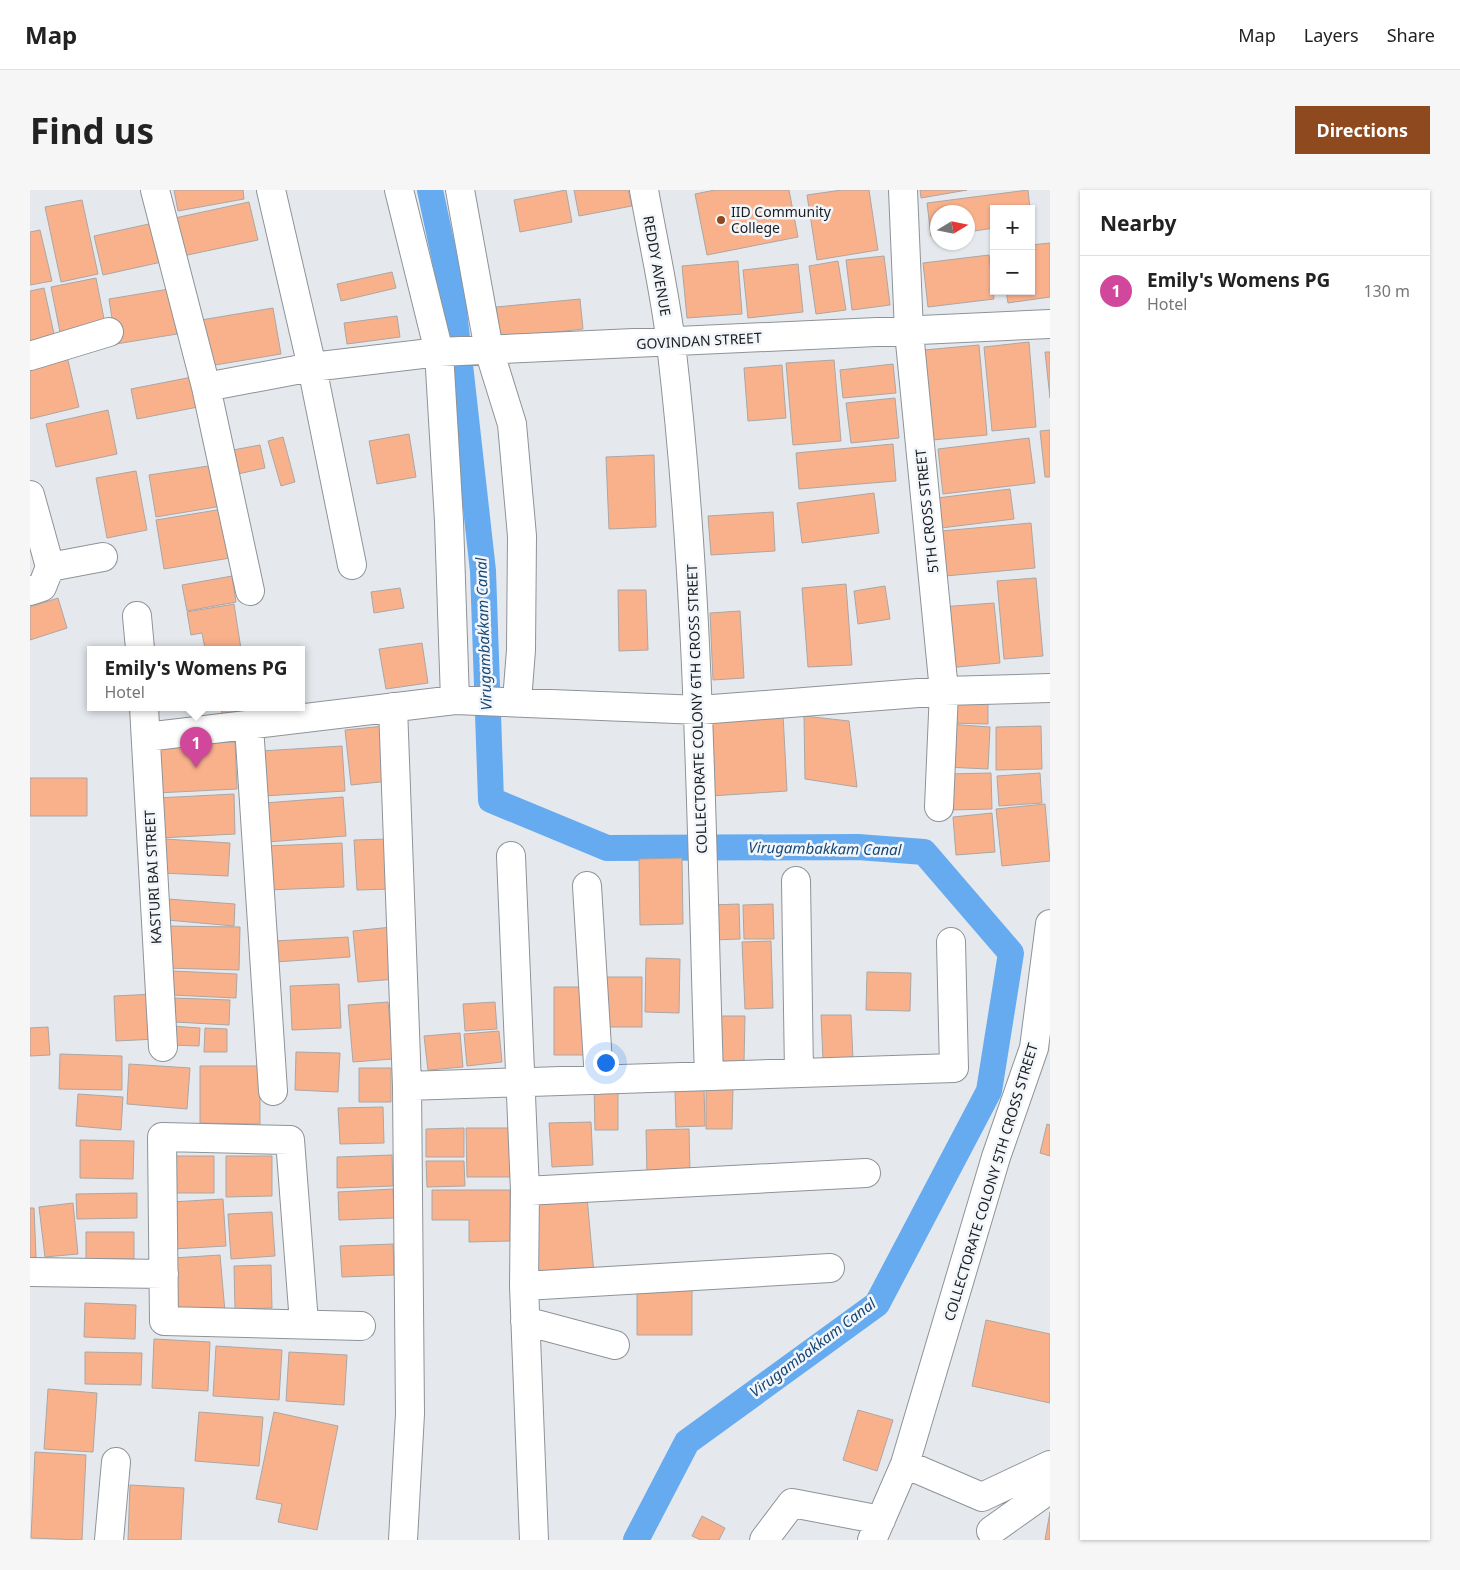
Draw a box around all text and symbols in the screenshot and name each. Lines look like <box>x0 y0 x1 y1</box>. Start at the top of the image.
text: Map <box>25 18 77 51</box>
text: Map <box>1238 23 1276 47</box>
text: Layers <box>1304 23 1359 47</box>
text: Share <box>1387 23 1435 47</box>
button: Directions <box>1295 106 1430 154</box>
text: Find us <box>30 107 154 154</box>
place label: IID Community College <box>731 202 832 237</box>
north arrow <box>930 205 975 250</box>
map controls <box>990 205 1035 295</box>
button: + <box>990 205 1035 250</box>
text: Nearby <box>1100 209 1176 237</box>
street label: REDDY AVENUE <box>639 214 676 318</box>
marker: IID Community College <box>715 214 727 226</box>
button: − <box>990 250 1035 295</box>
text: Emily's Womens PG <box>1147 267 1330 293</box>
text: 1 <box>1111 280 1121 302</box>
text: 130 m <box>1363 280 1410 302</box>
text: Hotel <box>1147 293 1187 315</box>
street label: GOVINDAN STREET <box>636 328 762 353</box>
street label: 5TH CROSS STREET <box>911 448 942 574</box>
water label: Virugambakkam Canal <box>470 556 496 711</box>
street label: COLLECTORATE COLONY 6TH CROSS STREET <box>682 564 711 854</box>
popup <box>87 646 305 711</box>
text: Emily's Womens PG <box>104 655 288 681</box>
text: Hotel <box>104 681 145 703</box>
pin: 1 <box>180 727 212 768</box>
street label: KASTURI BAI STREET <box>139 809 166 945</box>
water label: Virugambakkam Canal <box>748 837 903 859</box>
street label: COLLECTORATE COLONY 5TH CROSS STREET <box>939 1040 1042 1323</box>
your location <box>593 1050 619 1076</box>
water label: Virugambakkam Canal <box>745 1292 880 1401</box>

